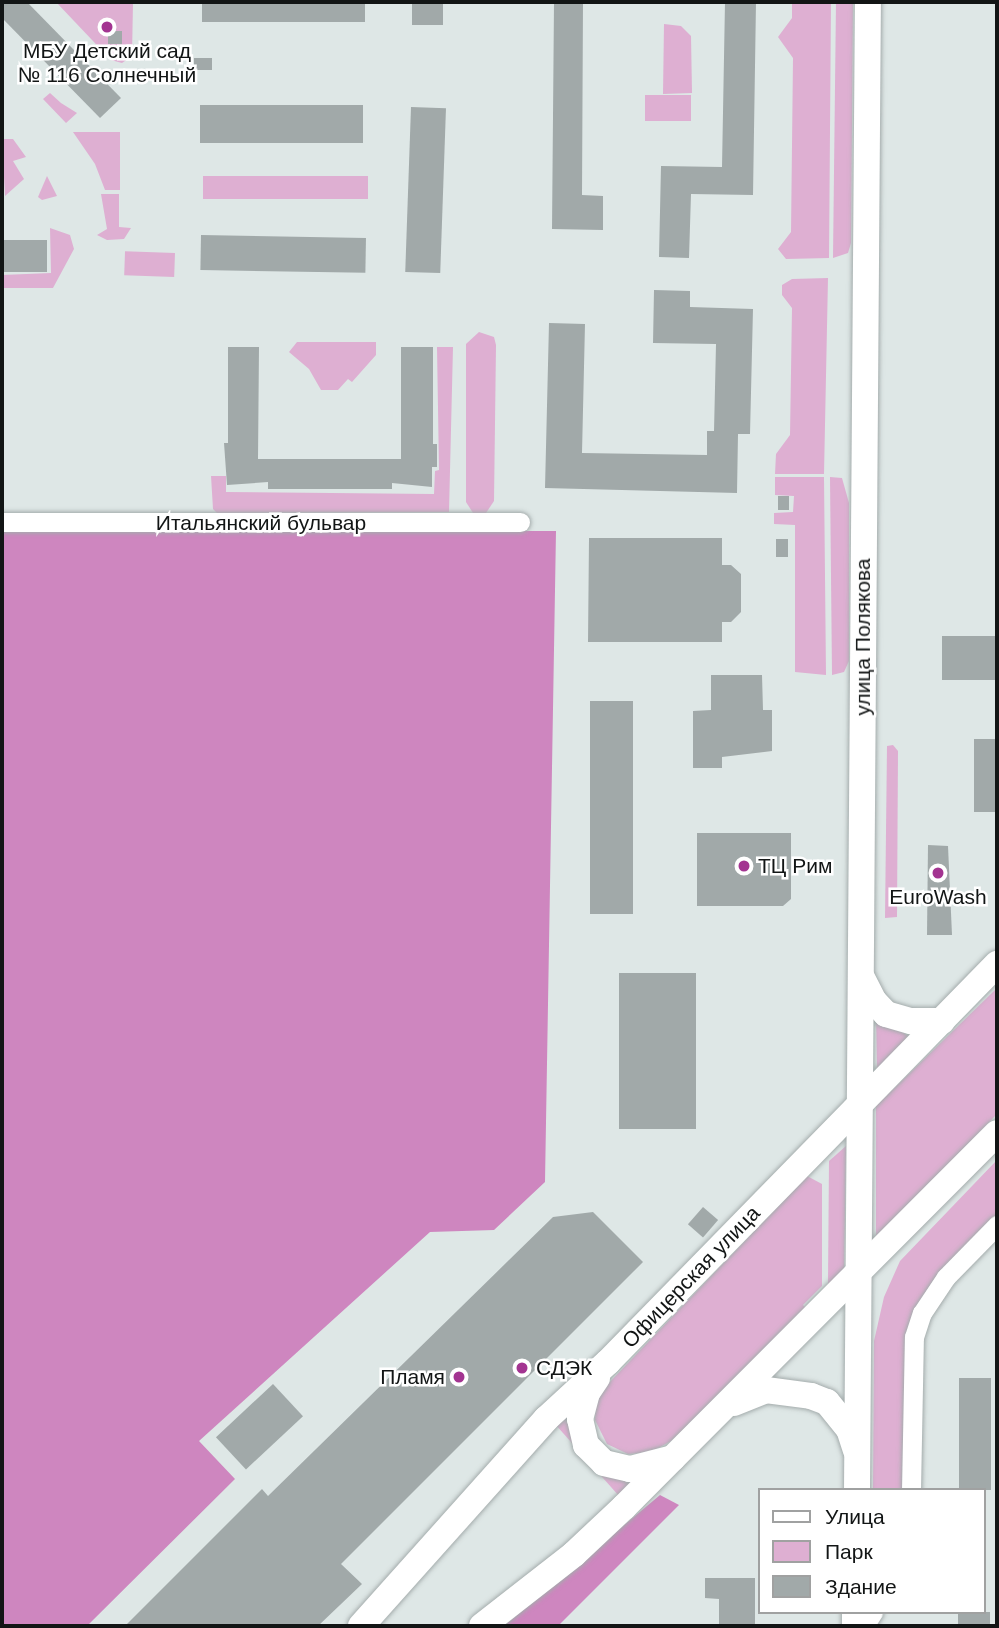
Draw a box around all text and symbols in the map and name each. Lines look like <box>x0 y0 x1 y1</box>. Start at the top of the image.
marker: МБУ Детский сад № 116 Солнечный <box>99 19 115 35</box>
place label: МБУ Детский сад № 116 Солнечный <box>18 38 196 88</box>
street label: Итальянский бульвар <box>156 510 366 536</box>
street label: улица Полякова <box>850 558 876 716</box>
place label: ТЦ Рим <box>758 853 832 879</box>
marker: ТЦ Рим <box>736 858 752 874</box>
marker: EuroWash <box>930 865 946 881</box>
place label: EuroWash <box>889 884 987 910</box>
street label: Офицерская улица <box>617 1201 765 1353</box>
place label: СДЭК <box>536 1355 592 1381</box>
marker: СДЭК <box>514 1360 530 1376</box>
place label: Пламя <box>380 1364 445 1390</box>
marker: Пламя <box>451 1369 467 1385</box>
legend <box>758 1488 985 1614</box>
text: Улица <box>825 1505 885 1528</box>
text: Парк <box>825 1540 873 1563</box>
text: Здание <box>825 1575 897 1598</box>

